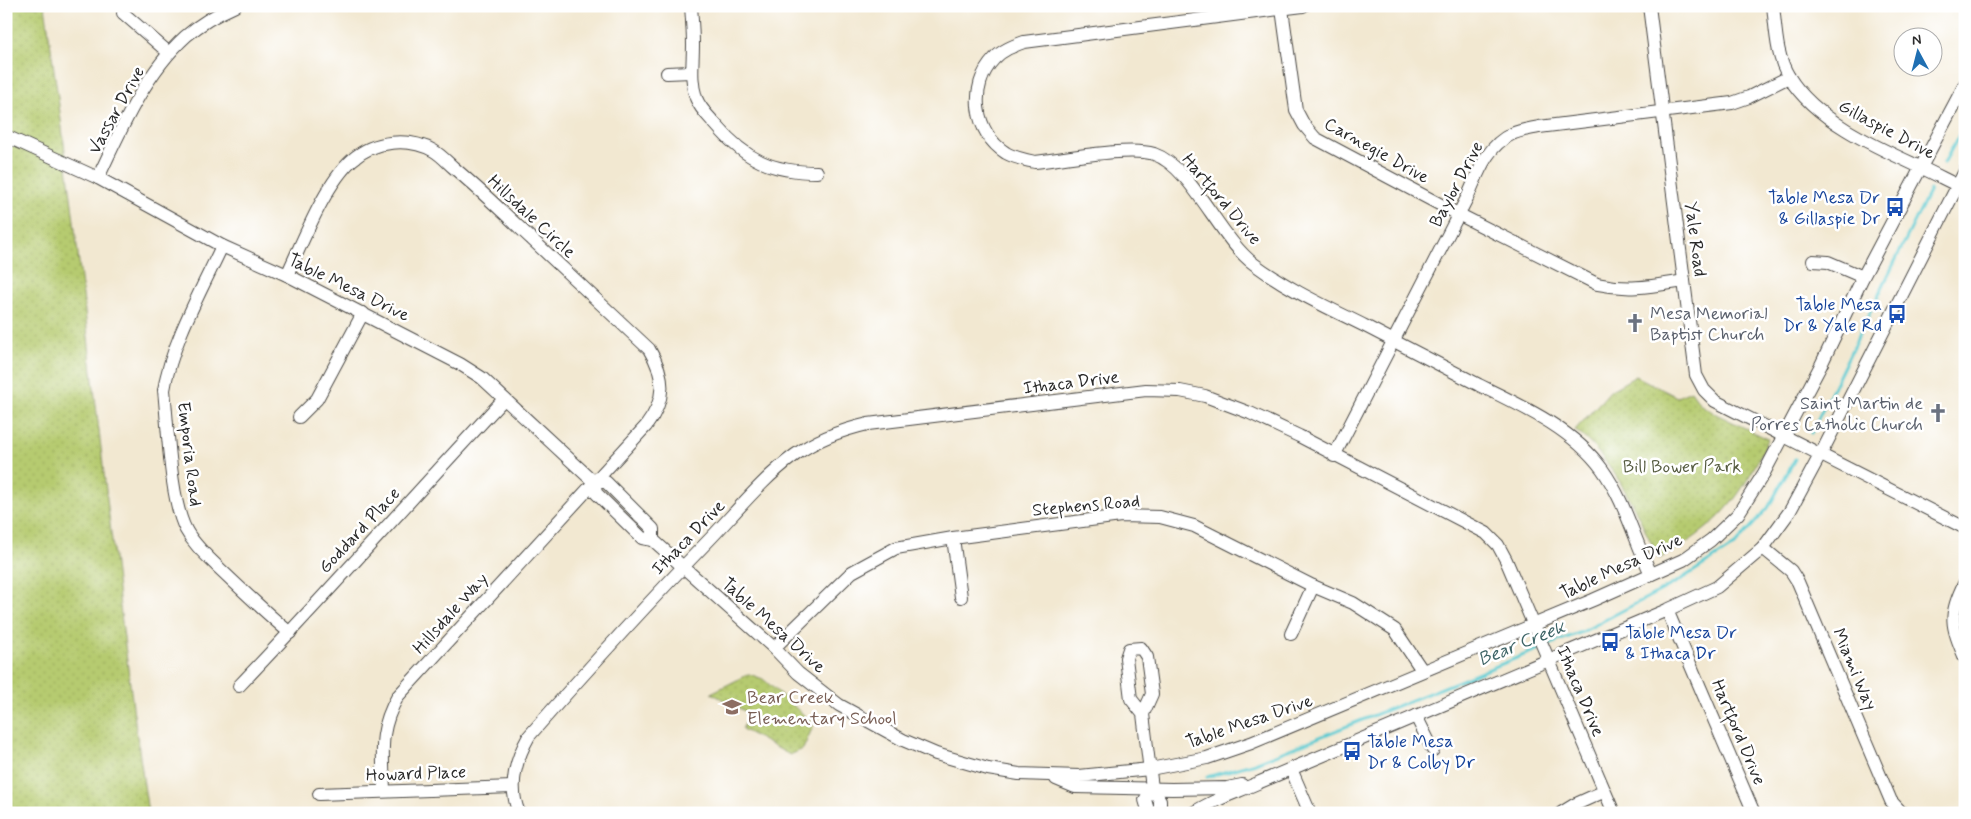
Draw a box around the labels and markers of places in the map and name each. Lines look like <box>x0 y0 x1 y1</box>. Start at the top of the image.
place label: Table Mesa Dr & Gillaspie Dr <box>1768 186 1881 231</box>
bus stop icon: Table Mesa Dr & Gillaspie Dr <box>1884 196 1906 218</box>
place label: Table Mesa Dr & Yale Rd <box>1783 293 1882 338</box>
place label: Mesa Memorial Baptist Church <box>1650 302 1768 347</box>
bus stop icon: Table Mesa Dr & Yale Rd <box>1886 303 1908 325</box>
church icon: Mesa Memorial Baptist Church <box>1624 312 1646 334</box>
place label: Saint Martin de Porres Catholic Church <box>1751 392 1923 437</box>
church icon: Saint Martin de Porres Catholic Church <box>1927 402 1949 424</box>
place label: Table Mesa Dr & Ithaca Dr <box>1625 621 1737 666</box>
bus stop icon: Table Mesa Dr & Ithaca Dr <box>1599 631 1621 653</box>
place label: Bear Creek Elementary School <box>747 686 897 731</box>
school or university icon: Bear Creek Elementary School <box>721 696 743 718</box>
place label: Table Mesa Dr & Colby Dr <box>1367 730 1475 775</box>
bus stop icon: Table Mesa Dr & Colby Dr <box>1341 740 1363 762</box>

